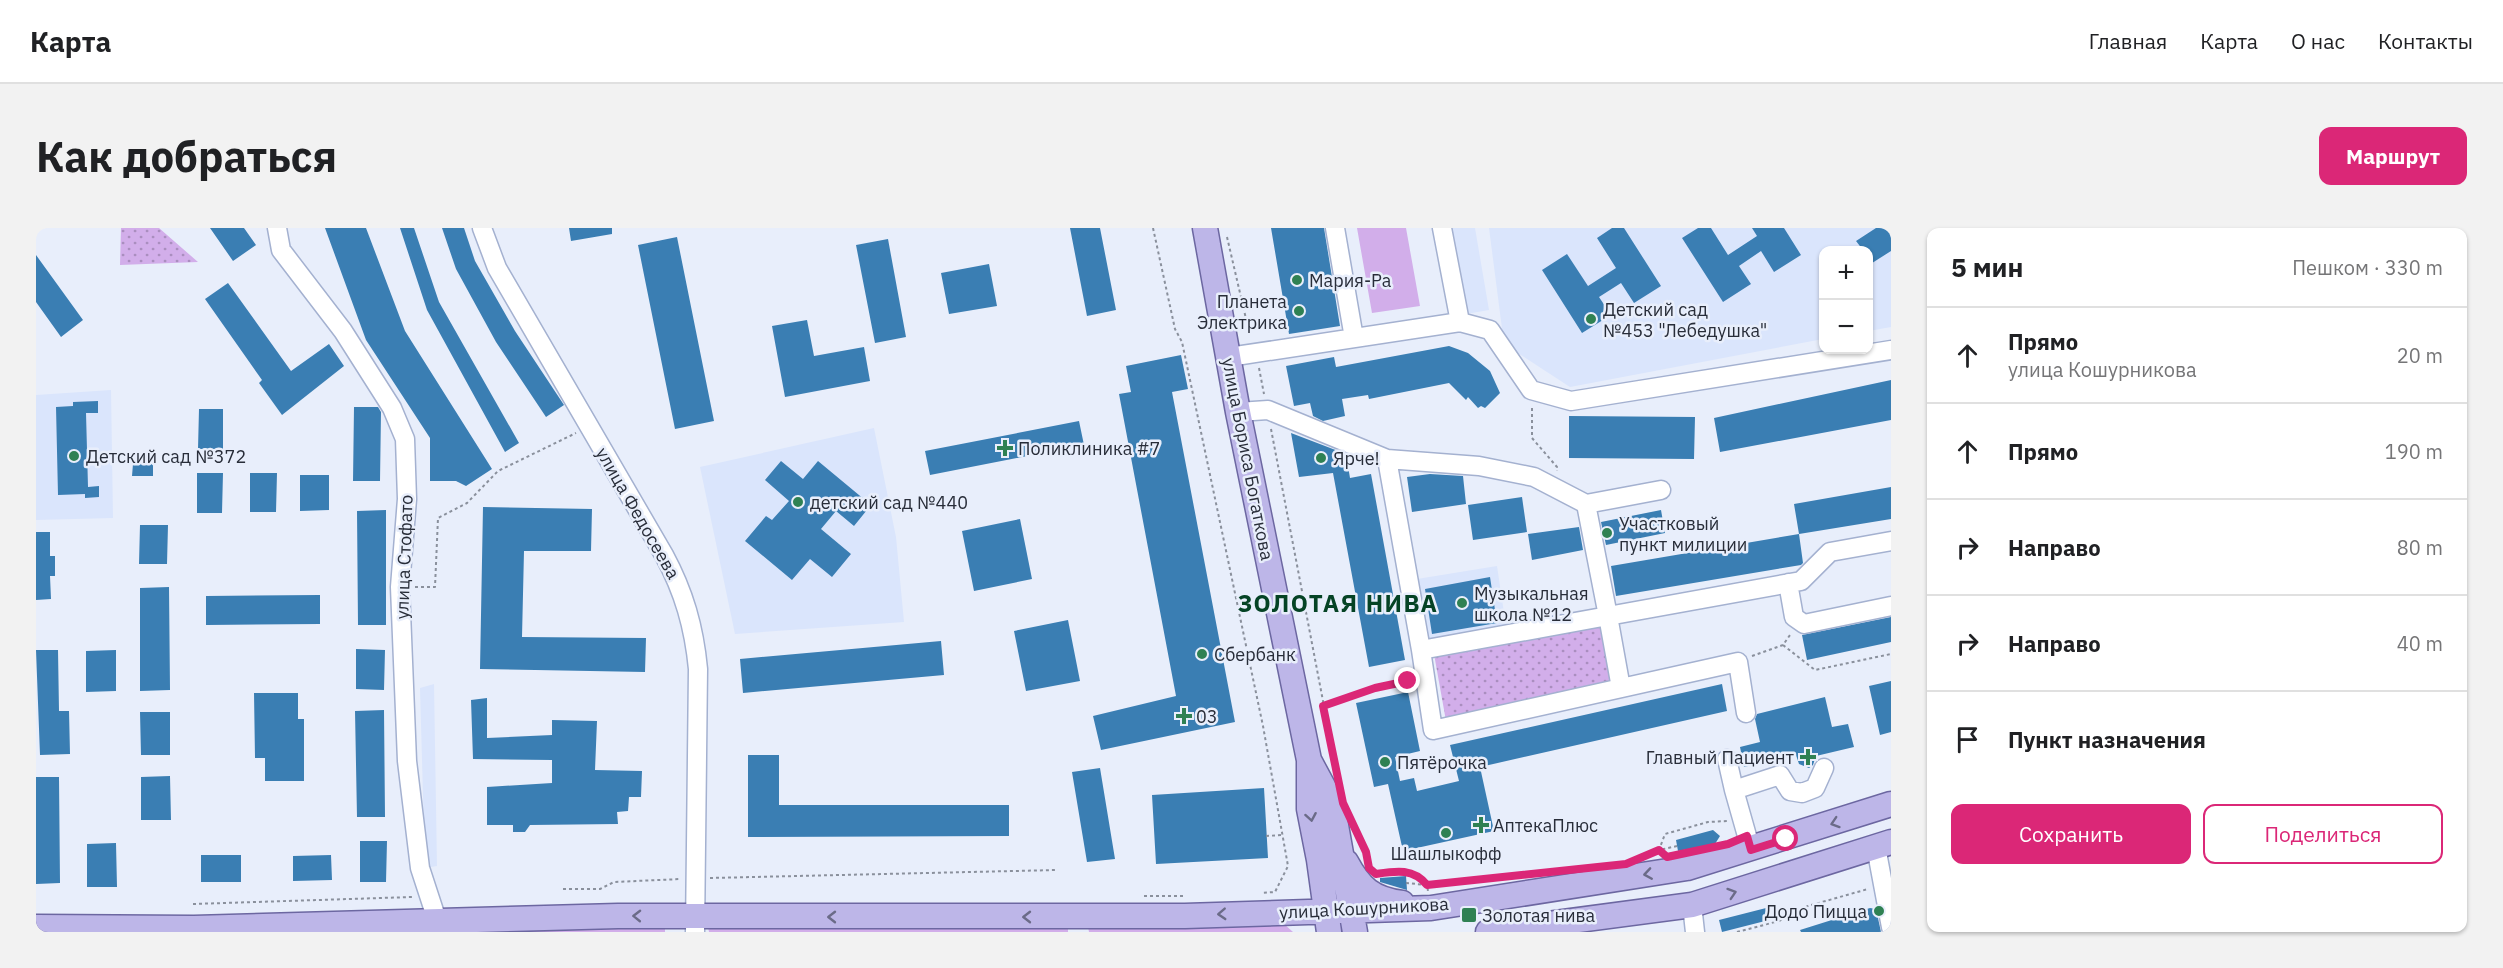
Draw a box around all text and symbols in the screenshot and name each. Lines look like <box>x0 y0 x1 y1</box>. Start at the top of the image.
text: Карта <box>30 23 111 60</box>
text: Главная <box>2089 27 2167 55</box>
text: Карта <box>2200 27 2258 55</box>
text: О нас <box>2291 27 2345 55</box>
text: Контакты <box>2378 27 2473 55</box>
button: Маршрут <box>2319 127 2467 185</box>
text: Как добраться <box>36 129 337 184</box>
map controls <box>1819 246 1873 354</box>
button: + <box>1819 246 1873 300</box>
text: 5 мин <box>1951 250 2023 284</box>
text: Пешком · 330 m <box>2292 254 2443 281</box>
place label: Мария-Ра <box>1309 269 1392 292</box>
marker: Мария-Ра <box>1290 273 1304 287</box>
place label: Планета Электрика <box>1197 290 1287 334</box>
place label: Детский сад №453 "Лебедушка" <box>1603 298 1767 342</box>
button: − <box>1819 300 1873 354</box>
marker: Планета Электрика <box>1292 304 1306 318</box>
marker: Детский сад №453 "Лебедушка" <box>1584 312 1598 326</box>
text: Прямо <box>2008 327 2078 356</box>
icon: ahead <box>1951 339 1984 372</box>
text: 20 m <box>2397 342 2443 369</box>
street label: улица Бориса Богаткова <box>1217 356 1279 563</box>
text: улица Кошурникова <box>2008 356 2197 383</box>
icon: ahead <box>1951 435 1984 468</box>
place label: Поликлиника #7 <box>1018 437 1160 460</box>
text: Прямо <box>2008 437 2078 466</box>
text: 190 m <box>2385 438 2443 465</box>
marker: Поликлиника #7 <box>996 439 1014 457</box>
street label: улица Федосеева <box>591 443 685 583</box>
place label: Детский сад №372 <box>86 445 246 468</box>
place label: Ярче! <box>1333 447 1380 470</box>
marker: Детский сад №372 <box>67 449 81 463</box>
marker: Ярче! <box>1314 451 1328 465</box>
place label: детский сад №440 <box>810 491 968 514</box>
street label: улица Стофато <box>390 494 418 620</box>
marker: детский сад №440 <box>791 495 805 509</box>
place label: Участковый пункт милиции <box>1619 512 1747 556</box>
marker: Участковый пункт милиции <box>1600 526 1614 540</box>
icon: right <box>1951 531 1984 564</box>
text: Направо <box>2008 533 2101 562</box>
text: 80 m <box>2397 534 2443 561</box>
place label: Музыкальная школа №12 <box>1474 582 1589 626</box>
district label: ЗОЛОТАЯ НИВА <box>1238 587 1438 619</box>
marker: Музыкальная школа №12 <box>1455 596 1469 610</box>
icon: right <box>1951 627 1984 660</box>
text: Направо <box>2008 629 2101 658</box>
text: 40 m <box>2397 630 2443 657</box>
place label: Сбербанк <box>1214 643 1296 666</box>
marker: Сбербанк <box>1195 647 1209 661</box>
route end <box>1394 667 1420 693</box>
place label: 03 <box>1196 705 1218 728</box>
marker: 03 <box>1177 709 1191 723</box>
icon: arrive <box>1951 723 1984 756</box>
text: Пункт назначения <box>2008 725 2206 754</box>
place label: Главный Пациент <box>1646 746 1794 769</box>
marker: Главный Пациент <box>1799 748 1817 766</box>
place label: Пятёрочка <box>1397 751 1487 774</box>
marker: Пятёрочка <box>1378 755 1392 769</box>
button: Сохранить <box>1951 804 2191 864</box>
button: Поделиться <box>2203 804 2443 864</box>
one-way arrow <box>1304 811 1317 821</box>
place label: АптекаПлюс <box>1493 814 1598 837</box>
one-way arrow <box>1831 816 1841 828</box>
marker: АптекаПлюс <box>1474 818 1488 832</box>
route start <box>1772 825 1798 851</box>
marker: Шашлыкофф <box>1439 826 1453 840</box>
place label: Шашлыкофф <box>1390 842 1502 865</box>
one-way arrow <box>1643 868 1652 880</box>
one-way arrow <box>1726 888 1737 900</box>
street label: улица Кошурникова <box>1279 892 1450 924</box>
place label: Додо Пицца <box>1765 900 1867 923</box>
place label: Золотая нива <box>1482 904 1596 927</box>
marker: Додо Пицца <box>1872 904 1886 918</box>
marker: Золотая нива <box>1460 906 1478 924</box>
one-way arrow <box>1218 908 1227 921</box>
one-way arrow <box>633 910 642 922</box>
one-way arrow <box>828 911 837 923</box>
one-way arrow <box>1023 911 1032 923</box>

